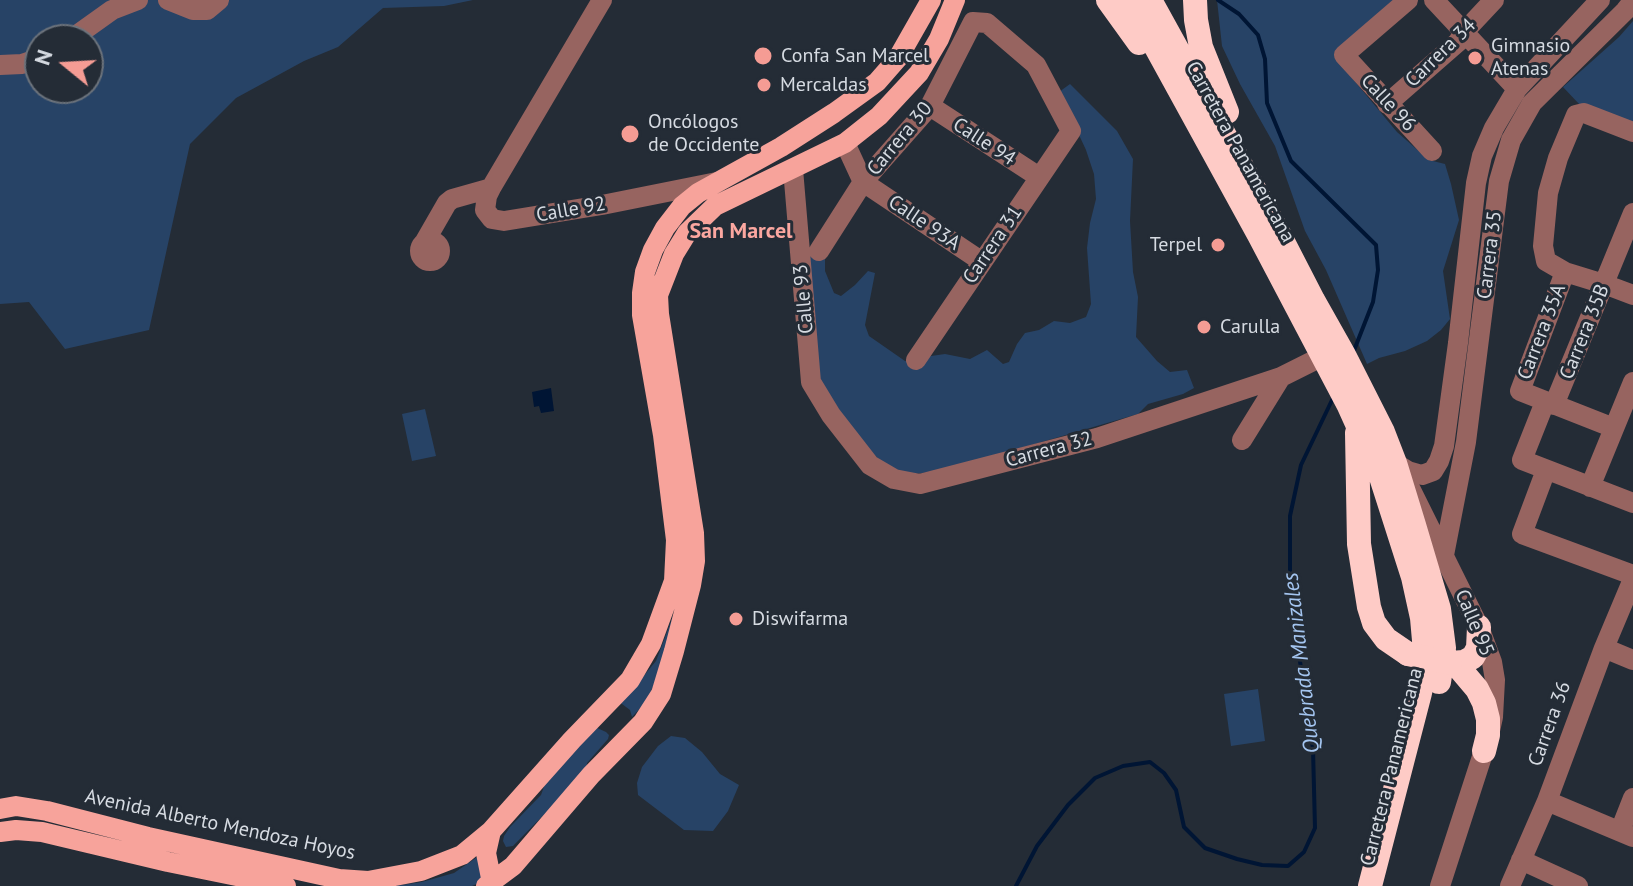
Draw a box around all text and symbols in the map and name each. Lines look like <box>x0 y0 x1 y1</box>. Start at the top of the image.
street label: Carrera 34 <box>1401 14 1481 92</box>
north arrow <box>24 24 104 104</box>
place label: Gimnasio Atenas <box>1491 34 1570 81</box>
place label: Confa San Marcel <box>781 44 929 68</box>
marker: Confa San Marcel <box>752 45 774 67</box>
text: N <box>28 46 59 68</box>
marker: Gimnasio Atenas <box>1466 49 1484 67</box>
street label: Carretera Panamericana <box>1180 57 1300 247</box>
street label: Calle 96 <box>1355 69 1421 137</box>
place label: Mercaldas <box>780 73 867 97</box>
marker: Mercaldas <box>755 76 773 94</box>
street label: Carrera 30 <box>862 97 938 181</box>
place label: Oncólogos de Occidente <box>648 110 759 157</box>
street label: Calle 94 <box>948 113 1020 171</box>
marker: Oncólogos de Occidente <box>619 123 641 145</box>
street label: Calle 93A <box>883 190 965 256</box>
street label: Calle 92 <box>534 192 608 228</box>
street label: Carrera 31 <box>958 202 1028 288</box>
street label: Carrera 35 <box>1473 210 1507 300</box>
district label: San Marcel <box>689 219 793 245</box>
place label: Terpel <box>1150 233 1202 257</box>
marker: Terpel <box>1209 236 1227 254</box>
street label: Calle 93 <box>789 263 819 335</box>
street label: Carrera 35A <box>1513 281 1571 383</box>
street label: Carrera 35B <box>1555 281 1615 383</box>
place label: Carulla <box>1220 315 1280 339</box>
marker: Carulla <box>1195 318 1213 336</box>
street label: Carrera 32 <box>1003 427 1095 473</box>
water label: Quebrada Manizales <box>1278 571 1326 755</box>
street label: Calle 95 <box>1449 586 1499 660</box>
place label: Diswifarma <box>752 607 848 631</box>
marker: Diswifarma <box>727 610 745 628</box>
street label: Carretera Panamericana <box>1356 666 1428 868</box>
street label: Carrera 36 <box>1524 678 1576 770</box>
street label: Avenida Alberto Mendoza Hoyos <box>83 785 357 865</box>

